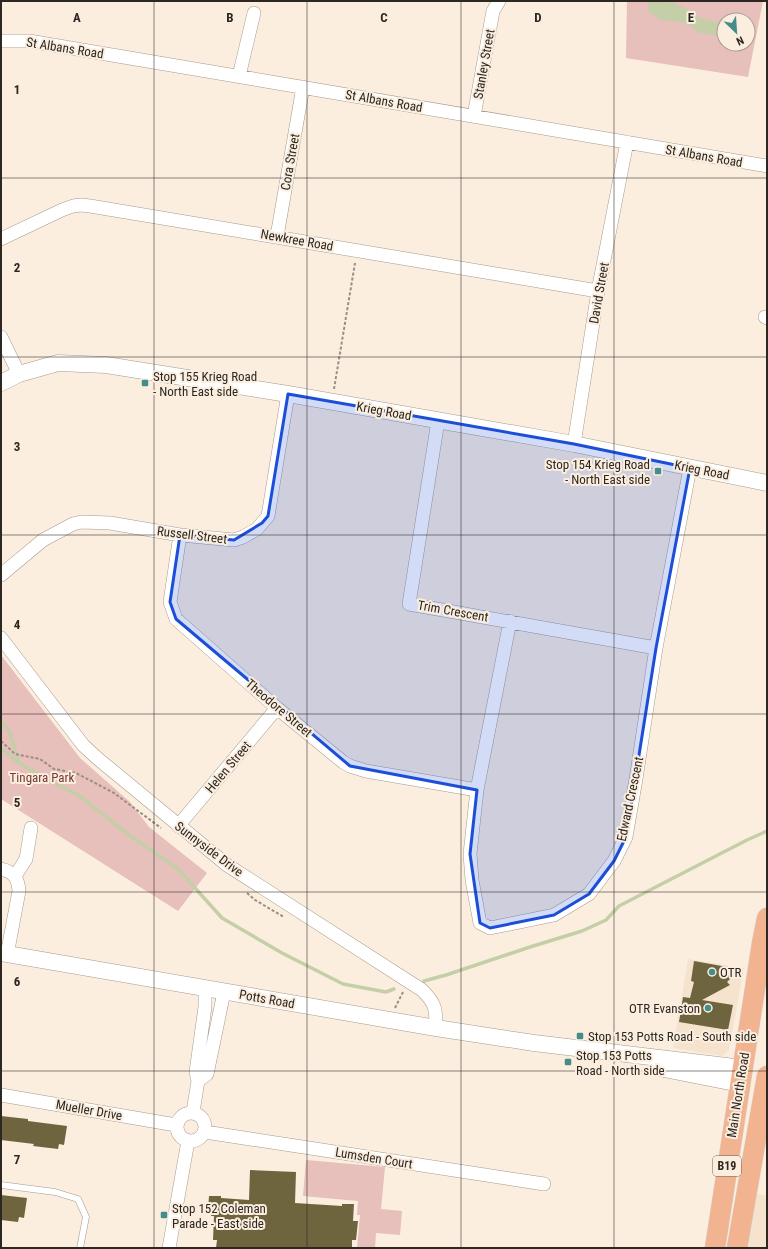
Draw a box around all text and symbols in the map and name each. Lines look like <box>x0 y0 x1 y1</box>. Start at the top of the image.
text: A <box>73 10 81 25</box>
text: B <box>226 10 234 25</box>
text: C <box>380 10 388 25</box>
text: D <box>534 10 542 25</box>
text: E <box>688 10 695 25</box>
north arrow <box>716 12 756 52</box>
street label: Stanley Street <box>470 28 498 100</box>
text: N <box>734 33 746 48</box>
street label: St Albans Road <box>25 34 105 62</box>
text: 1 <box>14 82 20 97</box>
street label: St Albans Road <box>344 87 424 115</box>
street label: Cora Street <box>278 132 302 192</box>
street label: St Albans Road <box>664 142 744 170</box>
street label: Newkree Road <box>259 226 335 254</box>
text: 2 <box>14 260 21 275</box>
street label: David Street <box>586 261 612 325</box>
place label: Stop 155 Krieg Road - North East side <box>153 369 257 399</box>
marker: Stop 155 Krieg Road - North East side <box>140 378 150 388</box>
street label: Krieg Road <box>355 399 413 423</box>
text: 3 <box>14 439 20 454</box>
place label: Stop 154 Krieg Road - North East side <box>546 457 650 487</box>
street label: Krieg Road <box>673 457 731 483</box>
marker: Stop 154 Krieg Road - North East side <box>653 466 663 476</box>
street label: Russell Street <box>156 523 228 547</box>
street label: Trim Crescent <box>416 597 490 625</box>
text: 4 <box>14 617 21 632</box>
street label: Theodore Street <box>243 676 315 740</box>
street label: Helen Street <box>202 738 254 796</box>
street label: Edward Crescent <box>614 755 646 843</box>
park label: Tingara Park <box>10 770 75 785</box>
text: 5 <box>14 795 21 810</box>
street label: Sunnyside Drive <box>172 819 246 879</box>
place label: OTR <box>720 965 741 980</box>
marker: OTR <box>707 967 717 977</box>
text: 6 <box>14 974 21 989</box>
street label: Potts Road <box>238 987 296 1011</box>
place label: OTR Evanston <box>629 1001 700 1016</box>
marker: OTR Evanston <box>703 1003 713 1013</box>
place label: Stop 153 Potts Road - South side <box>588 1029 756 1044</box>
marker: Stop 153 Potts Road - South side <box>575 1031 585 1041</box>
place label: Stop 153 Potts Road - North side <box>576 1048 665 1078</box>
street label: Main North Road <box>724 1051 752 1139</box>
marker: Stop 153 Potts Road - North side <box>563 1057 573 1067</box>
street label: Mueller Drive <box>55 1097 123 1123</box>
street label: Lumsden Court <box>334 1144 414 1172</box>
text: 7 <box>14 1152 21 1167</box>
road number: B19 <box>713 1156 741 1176</box>
place label: Stop 152 Coleman Parade - East side <box>172 1201 266 1231</box>
marker: Stop 152 Coleman Parade - East side <box>159 1210 169 1220</box>

